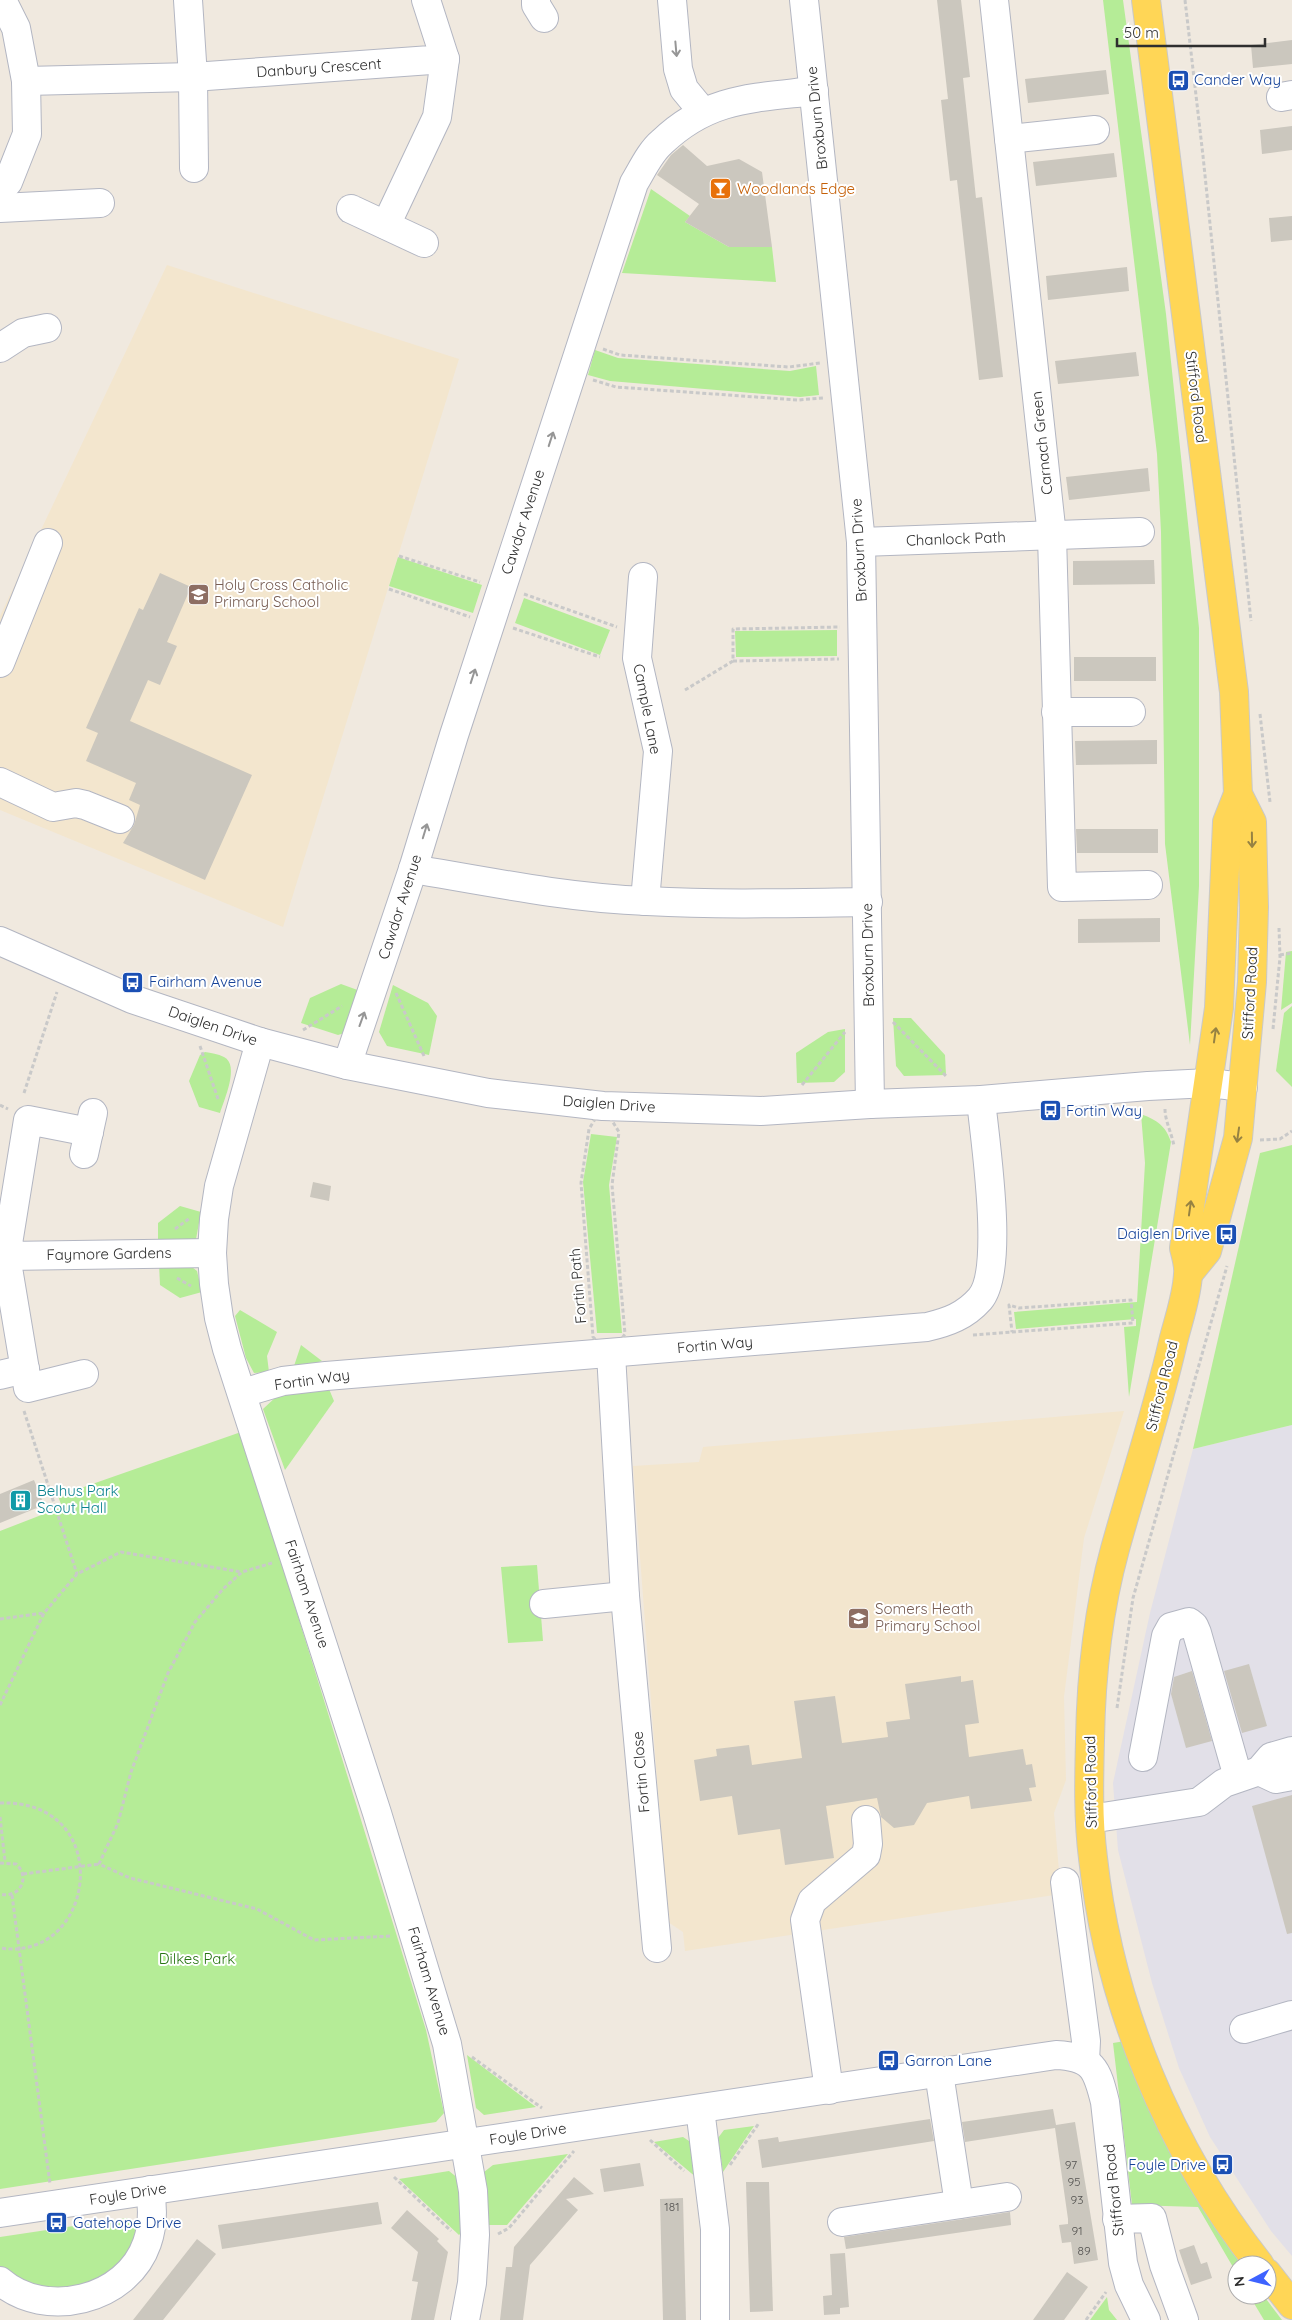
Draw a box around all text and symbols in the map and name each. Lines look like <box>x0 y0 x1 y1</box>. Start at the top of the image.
scale bar <box>1117 15 1264 47</box>
text: 50 m <box>1124 23 1159 42</box>
one-way arrow <box>671 40 681 56</box>
street label: Danbury Crescent <box>256 54 382 81</box>
street label: Broxburn Drive <box>802 66 831 171</box>
bus stop icon: Cander Way <box>1166 68 1190 92</box>
place label: Cander Way <box>1194 70 1281 89</box>
bar icon: Woodlands Edge <box>709 177 733 201</box>
place label: Woodlands Edge <box>737 179 855 198</box>
street label: Stifford Road <box>1181 350 1212 444</box>
street label: Carnach Green <box>1027 390 1056 496</box>
one-way arrow <box>546 431 556 447</box>
street label: Cawdor Avenue <box>497 467 548 577</box>
street label: Broxburn Drive <box>846 498 871 602</box>
street label: Chanlock Path <box>906 527 1006 550</box>
place label: Holy Cross Catholic Primary School <box>214 575 348 611</box>
school or university icon: Holy Cross Catholic Primary School <box>186 582 210 606</box>
street label: Cample Lane <box>629 662 666 756</box>
one-way arrow <box>469 669 478 685</box>
one-way arrow <box>420 824 430 840</box>
one-way arrow <box>1247 832 1257 848</box>
street label: Cawdor Avenue <box>374 852 425 962</box>
street label: Broxburn Drive <box>857 903 878 1007</box>
street label: Stifford Road <box>1238 946 1261 1040</box>
bus stop icon: Fairham Avenue <box>121 970 145 994</box>
place label: Fairham Avenue <box>149 972 262 991</box>
street label: Daiglen Drive <box>166 1001 260 1050</box>
one-way arrow <box>358 1011 367 1027</box>
one-way arrow <box>1210 1027 1220 1043</box>
street label: Daiglen Drive <box>562 1091 656 1116</box>
bus stop icon: Fortin Way <box>1038 1099 1062 1123</box>
place label: Fortin Way <box>1066 1101 1142 1120</box>
one-way arrow <box>1233 1127 1243 1143</box>
one-way arrow <box>1185 1200 1195 1216</box>
bus stop icon: Daiglen Drive <box>1214 1222 1238 1246</box>
place label: Daiglen Drive <box>1117 1224 1210 1243</box>
street label: Faymore Gardens <box>46 1243 172 1264</box>
street label: Fortin Path <box>565 1247 590 1325</box>
street label: Fortin Way <box>676 1332 754 1357</box>
street label: Stifford Road <box>1141 1339 1182 1433</box>
street label: Fortin Way <box>273 1365 351 1394</box>
place label: Belhus Park Scout Hall <box>37 1481 119 1517</box>
building icon: Belhus Park Scout Hall <box>9 1488 33 1512</box>
street label: Fairham Avenue <box>281 1537 334 1650</box>
place label: Somers Heath Primary School <box>875 1599 980 1635</box>
school or university icon: Somers Heath Primary School <box>847 1606 871 1630</box>
street label: Fortin Close <box>627 1730 654 1814</box>
street label: Stifford Road <box>1080 1736 1101 1828</box>
street label: Fairham Avenue <box>404 1924 455 2038</box>
park label: Dilkes Park <box>159 1949 235 1968</box>
bus stop icon: Garron Lane <box>877 2049 901 2073</box>
place label: Garron Lane <box>905 2051 992 2070</box>
street label: Foyle Drive <box>488 2118 568 2149</box>
street label: Stifford Road <box>1099 2143 1128 2237</box>
bus stop icon: Foyle Drive <box>1210 2153 1234 2177</box>
place label: Foyle Drive <box>1128 2155 1206 2174</box>
house number: 97 <box>1065 2157 1077 2172</box>
house number: 95 <box>1067 2174 1081 2189</box>
street label: Foyle Drive <box>88 2178 168 2209</box>
house number: 93 <box>1071 2192 1083 2207</box>
house number: 181 <box>664 2199 680 2214</box>
bus stop icon: Gatehope Drive <box>45 2211 69 2235</box>
place label: Gatehope Drive <box>73 2213 182 2232</box>
house number: 91 <box>1071 2223 1083 2238</box>
house number: 89 <box>1077 2243 1091 2258</box>
north arrow <box>1227 2255 1277 2305</box>
text: N <box>1230 2275 1249 2288</box>

